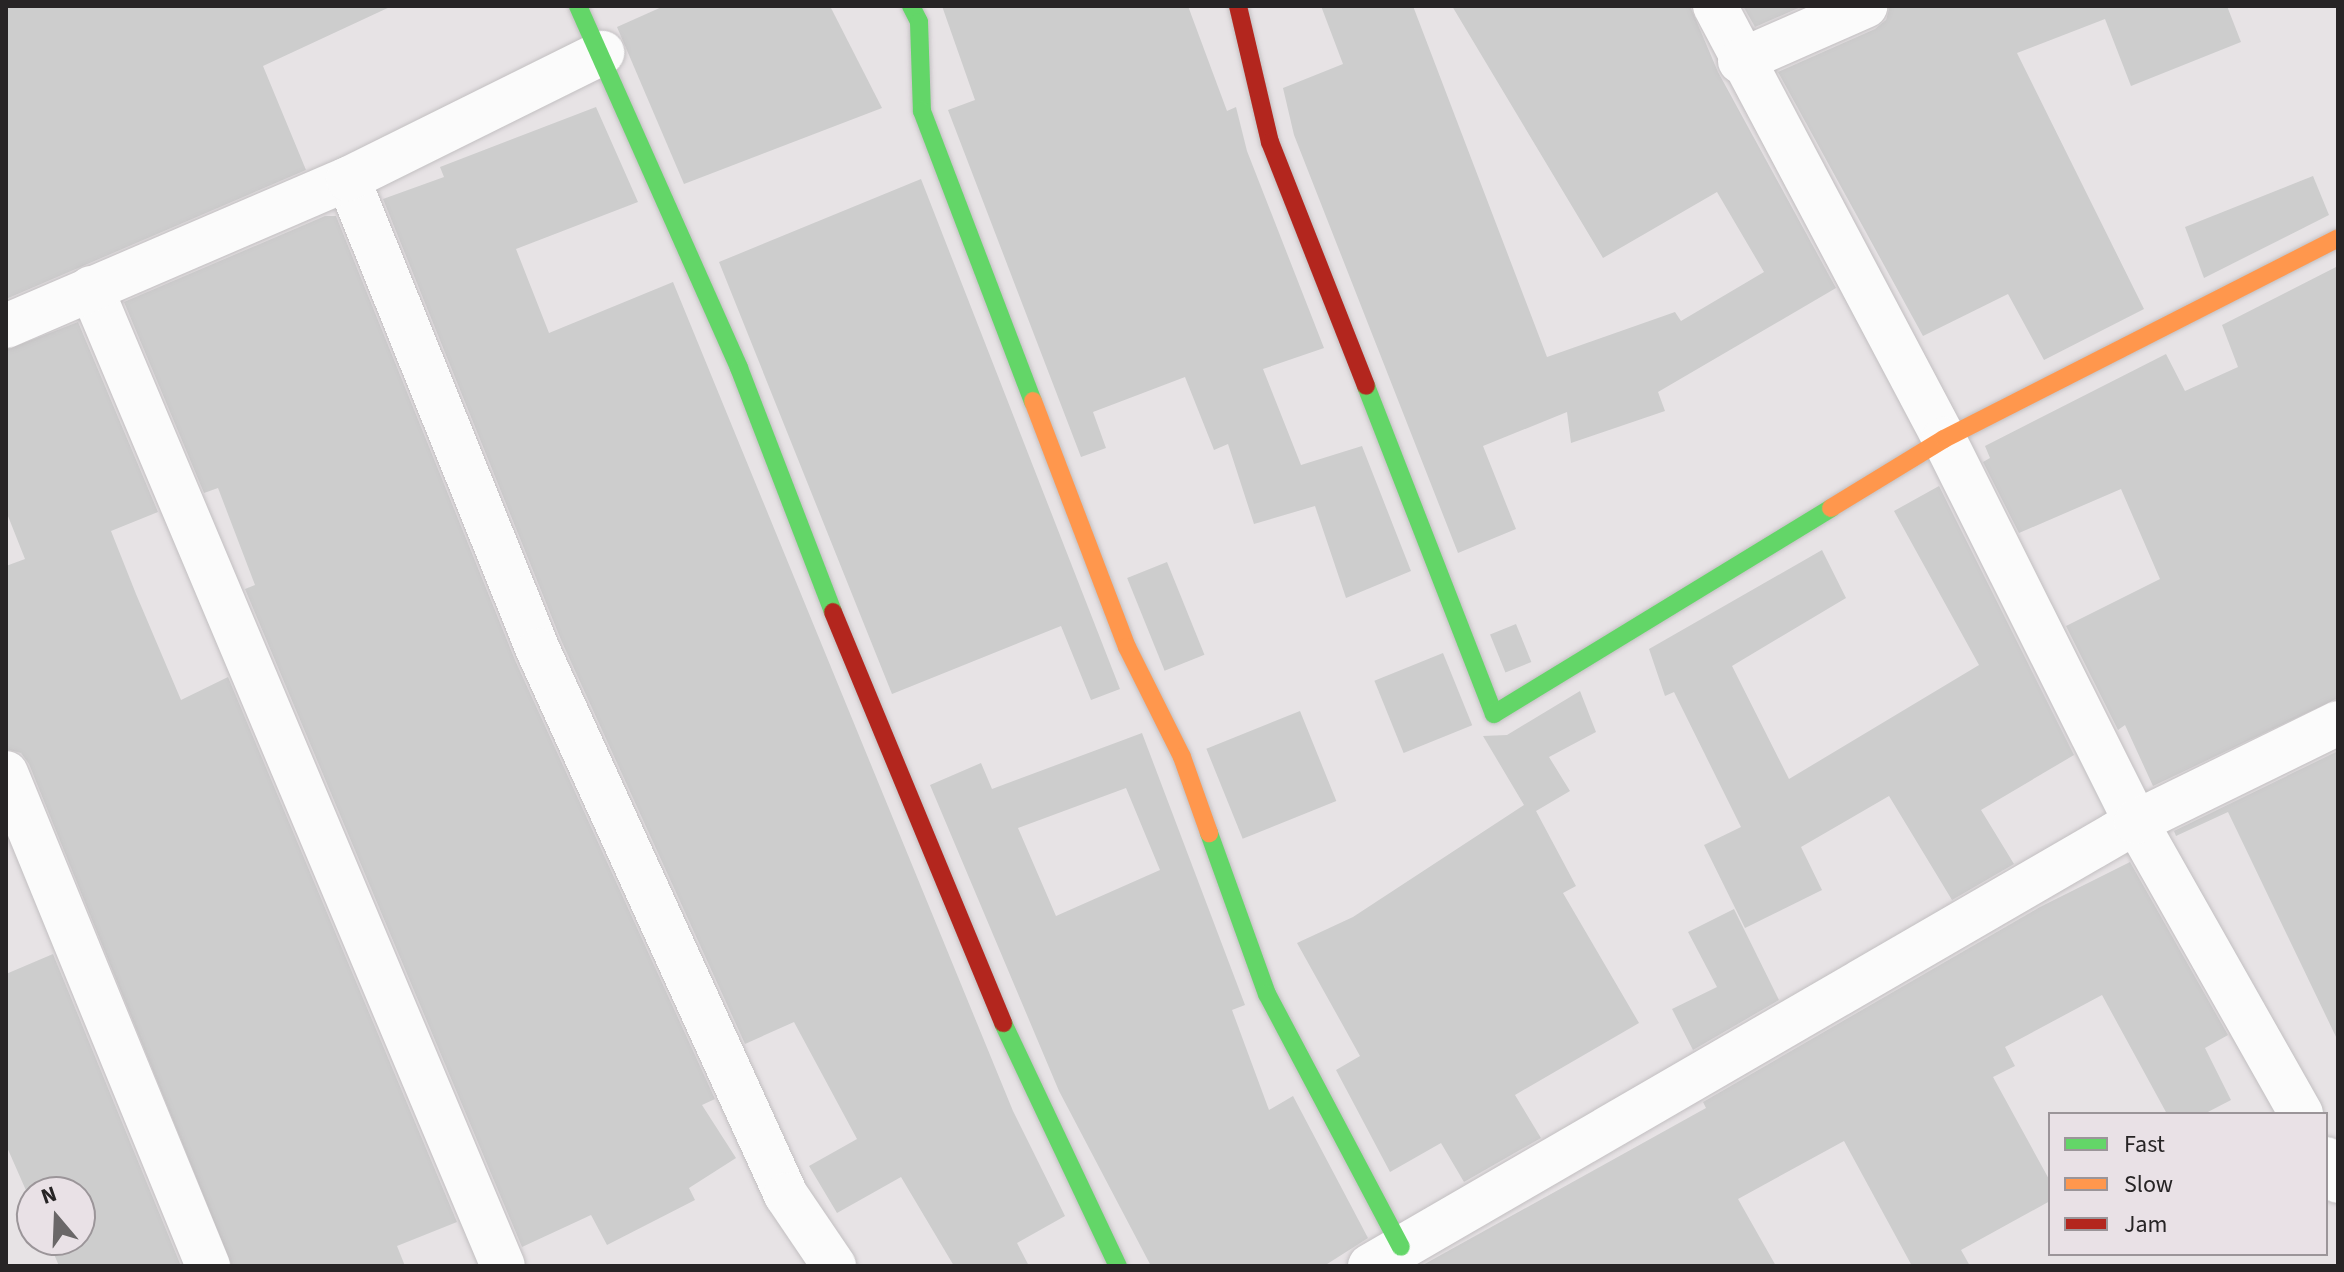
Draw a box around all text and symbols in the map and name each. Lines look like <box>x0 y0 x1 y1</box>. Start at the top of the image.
legend <box>2048 1112 2328 1256</box>
text: Fast <box>2124 1127 2165 1162</box>
text: Slow <box>2124 1167 2173 1202</box>
north arrow <box>16 1176 96 1256</box>
text: N <box>37 1178 61 1213</box>
text: Jam <box>2124 1207 2168 1242</box>

